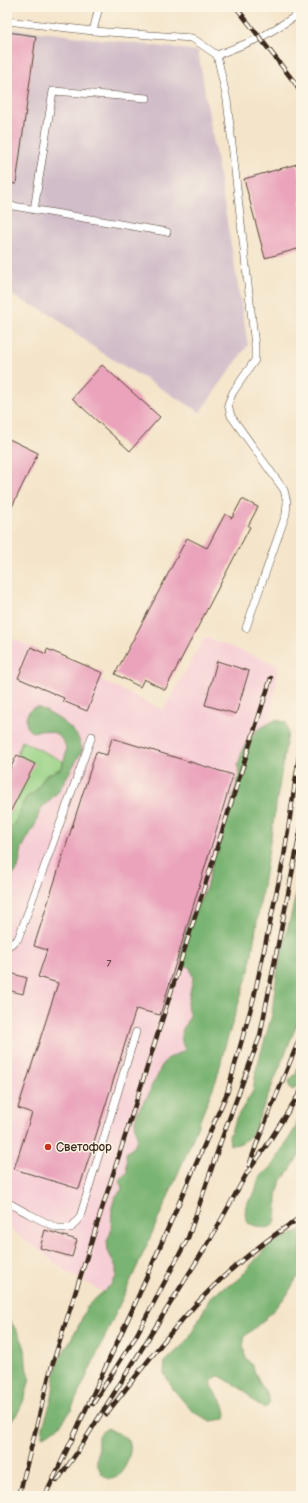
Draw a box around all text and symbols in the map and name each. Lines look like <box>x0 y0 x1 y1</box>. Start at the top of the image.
house number: 7 <box>107 958 112 970</box>
place label: Светофор <box>56 1140 112 1155</box>
marker: Светофор <box>43 1142 53 1152</box>

